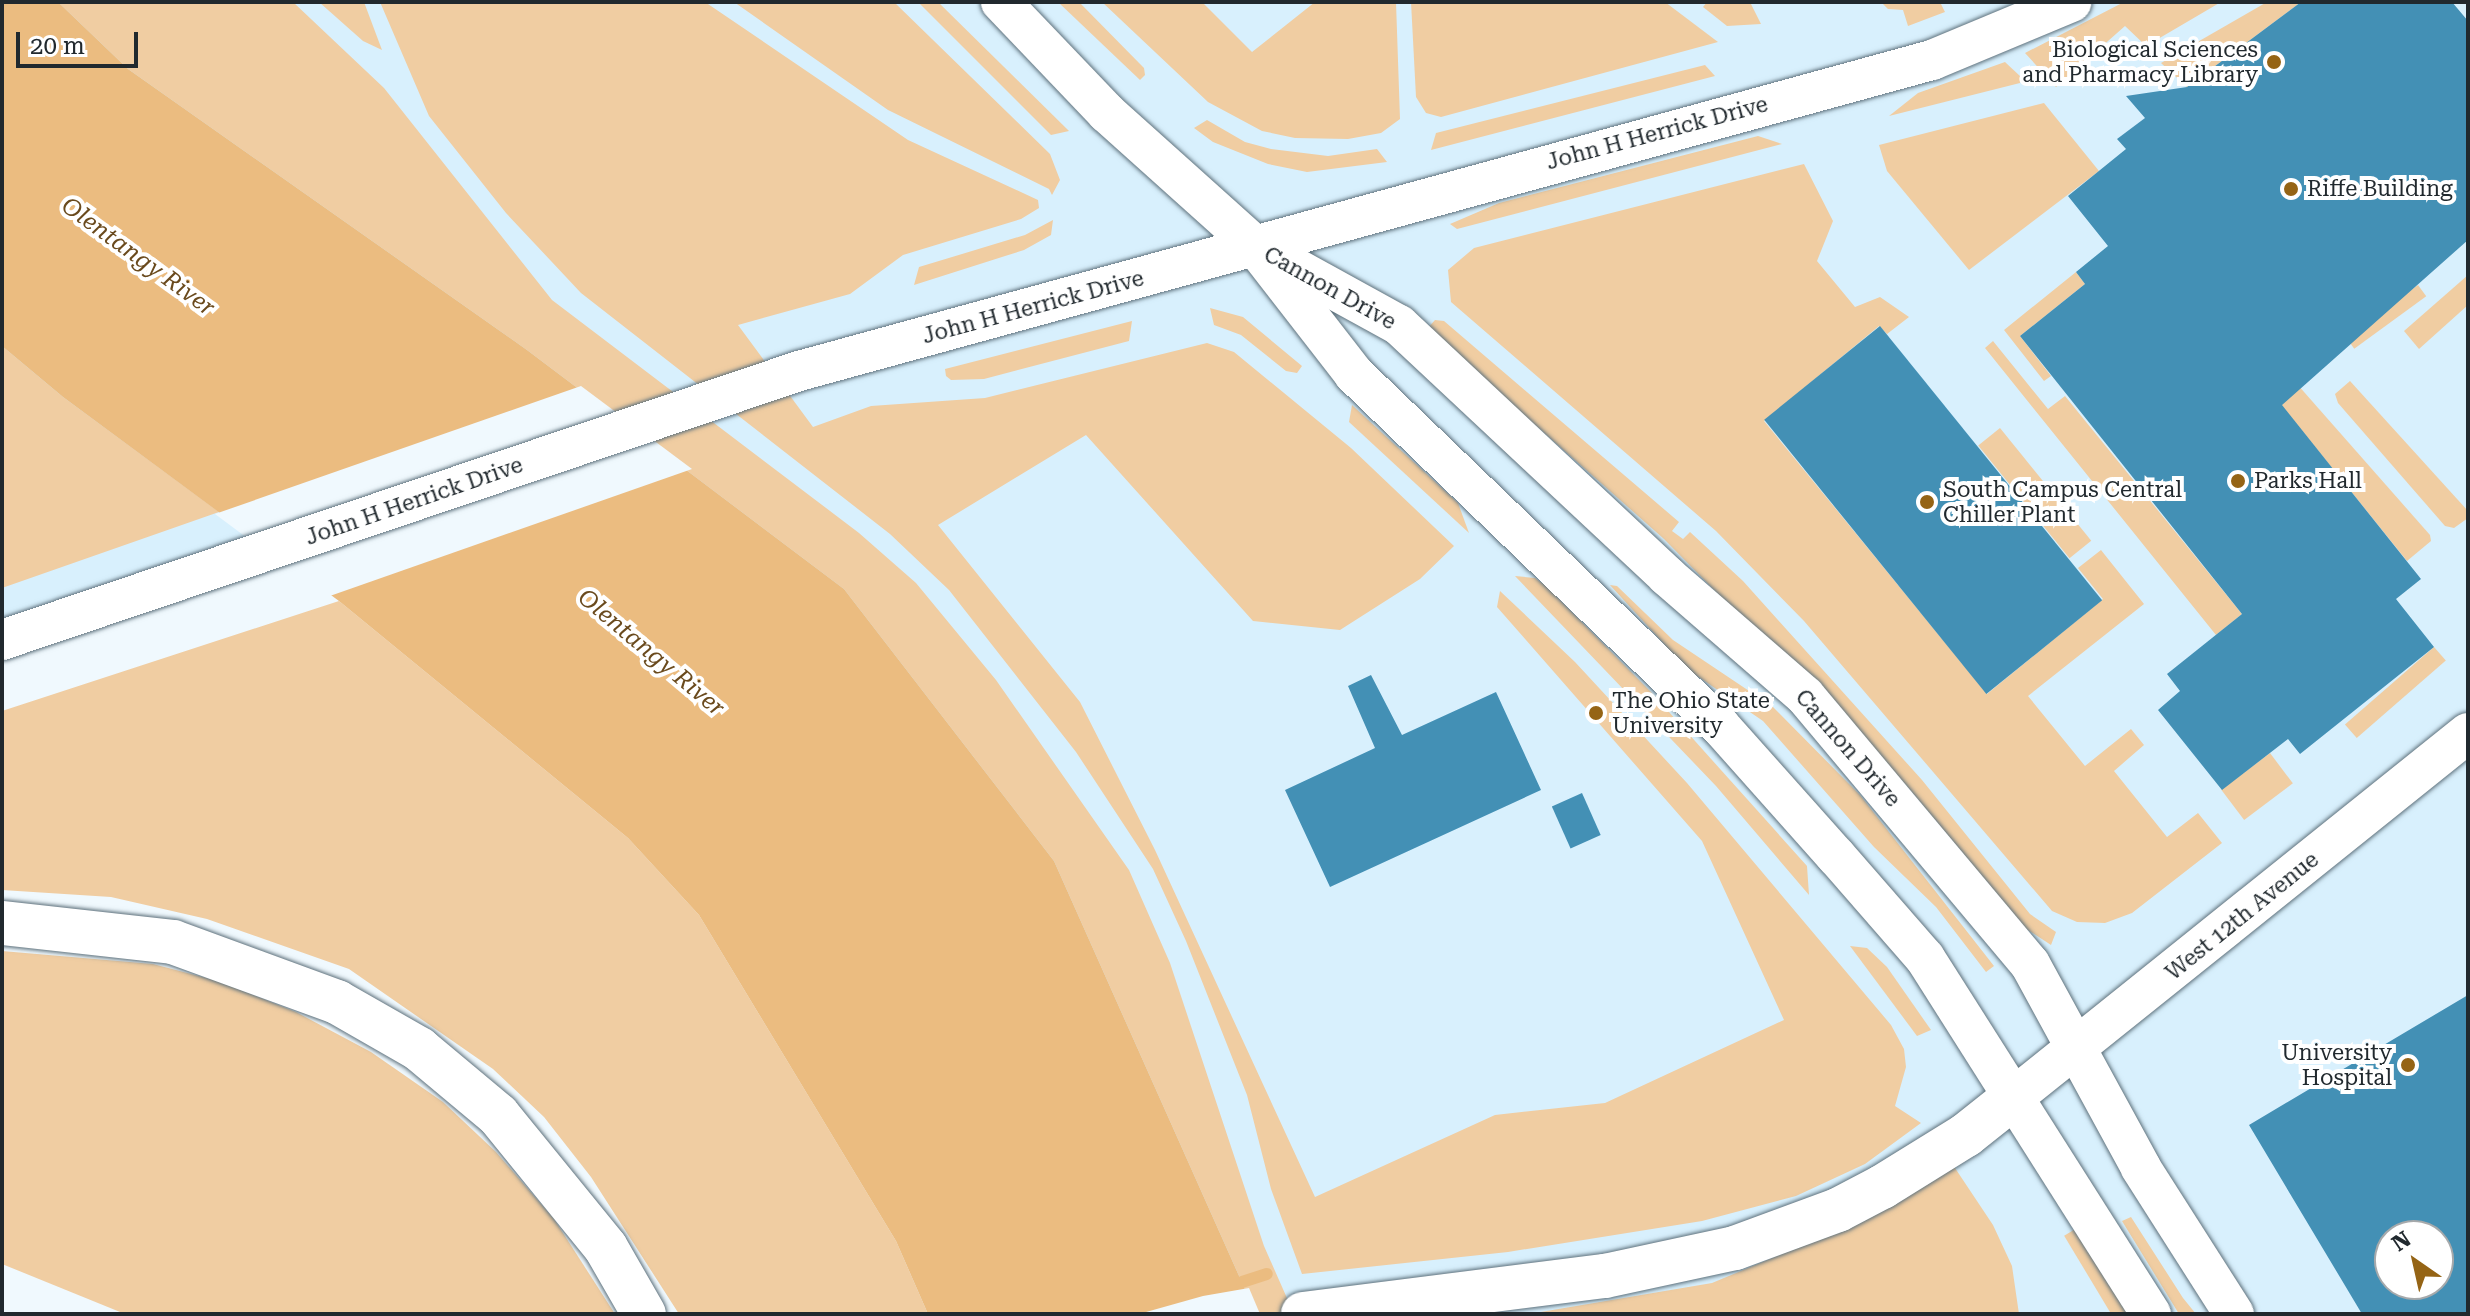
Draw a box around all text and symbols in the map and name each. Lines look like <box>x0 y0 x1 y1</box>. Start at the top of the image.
scale bar <box>20 16 142 66</box>
text: 20 m <box>30 32 85 60</box>
place label: Biological Sciences and Pharmacy Library <box>2022 36 2258 88</box>
marker: Biological Sciences and Pharmacy Library <box>2265 53 2283 71</box>
street label: John H Herrick Drive <box>1543 91 1771 175</box>
place label: Riffe Building <box>2307 176 2453 202</box>
marker: Riffe Building <box>2282 180 2300 198</box>
water label: Olentangy River <box>56 192 220 322</box>
street label: Cannon Drive <box>1259 241 1401 335</box>
street label: John H Herrick Drive <box>919 265 1147 349</box>
street label: John H Herrick Drive <box>302 451 526 551</box>
place label: Parks Hall <box>2254 468 2362 494</box>
marker: Parks Hall <box>2229 472 2247 490</box>
place label: South Campus Central Chiller Plant <box>1943 476 2182 528</box>
marker: South Campus Central Chiller Plant <box>1918 493 1936 511</box>
water label: Olentangy River <box>572 583 730 723</box>
street label: Cannon Drive <box>1790 684 1906 812</box>
place label: The Ohio State University <box>1612 687 1770 738</box>
marker: The Ohio State University <box>1587 704 1605 722</box>
street label: West 12th Avenue <box>2160 846 2324 986</box>
place label: University Hospital <box>2281 1039 2392 1090</box>
marker: University Hospital <box>2399 1056 2417 1074</box>
north arrow <box>2374 1220 2454 1300</box>
text: N <box>2387 1226 2415 1256</box>

